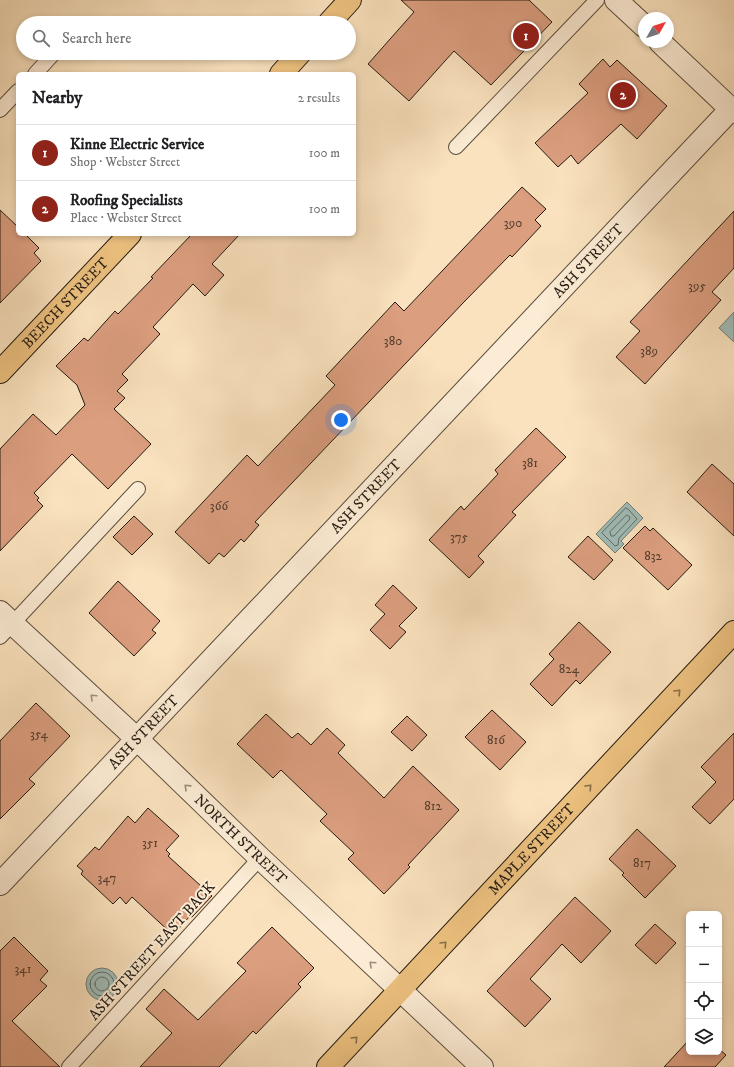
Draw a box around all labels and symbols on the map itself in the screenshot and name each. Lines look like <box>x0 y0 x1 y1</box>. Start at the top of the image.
north arrow <box>638 12 674 48</box>
pin: 1 <box>513 21 539 51</box>
pin: 2 <box>610 80 636 110</box>
house number: 390 <box>504 215 522 231</box>
street label: ASH STREET <box>548 219 628 302</box>
street label: BEECH STREET <box>18 253 113 352</box>
house number: 395 <box>688 278 706 294</box>
house number: 380 <box>384 333 402 349</box>
house number: 389 <box>640 343 658 359</box>
your location <box>331 410 351 430</box>
street label: ASH STREET <box>326 455 406 537</box>
house number: 381 <box>522 455 538 471</box>
house number: 366 <box>210 498 229 514</box>
house number: 375 <box>450 529 469 545</box>
house number: 832 <box>644 548 662 564</box>
house number: 824 <box>559 661 580 677</box>
one-way arrow <box>673 689 681 697</box>
street label: ASH STREET <box>104 690 183 773</box>
one-way arrow <box>90 695 97 702</box>
house number: 354 <box>30 726 49 742</box>
house number: 816 <box>487 732 506 748</box>
one-way arrow <box>184 784 192 792</box>
one-way arrow <box>585 784 592 792</box>
street label: NORTH STREET <box>190 790 292 889</box>
house number: 812 <box>424 798 442 814</box>
street label: MAPLE STREET <box>484 799 579 899</box>
house number: 351 <box>142 835 158 851</box>
house number: 817 <box>633 855 651 871</box>
house number: 347 <box>98 870 117 886</box>
street label: ASH STREET EAST BACK <box>85 877 220 1024</box>
one-way arrow <box>439 941 446 949</box>
house number: 341 <box>14 961 32 977</box>
one-way arrow <box>369 961 377 968</box>
one-way arrow <box>350 1036 357 1044</box>

